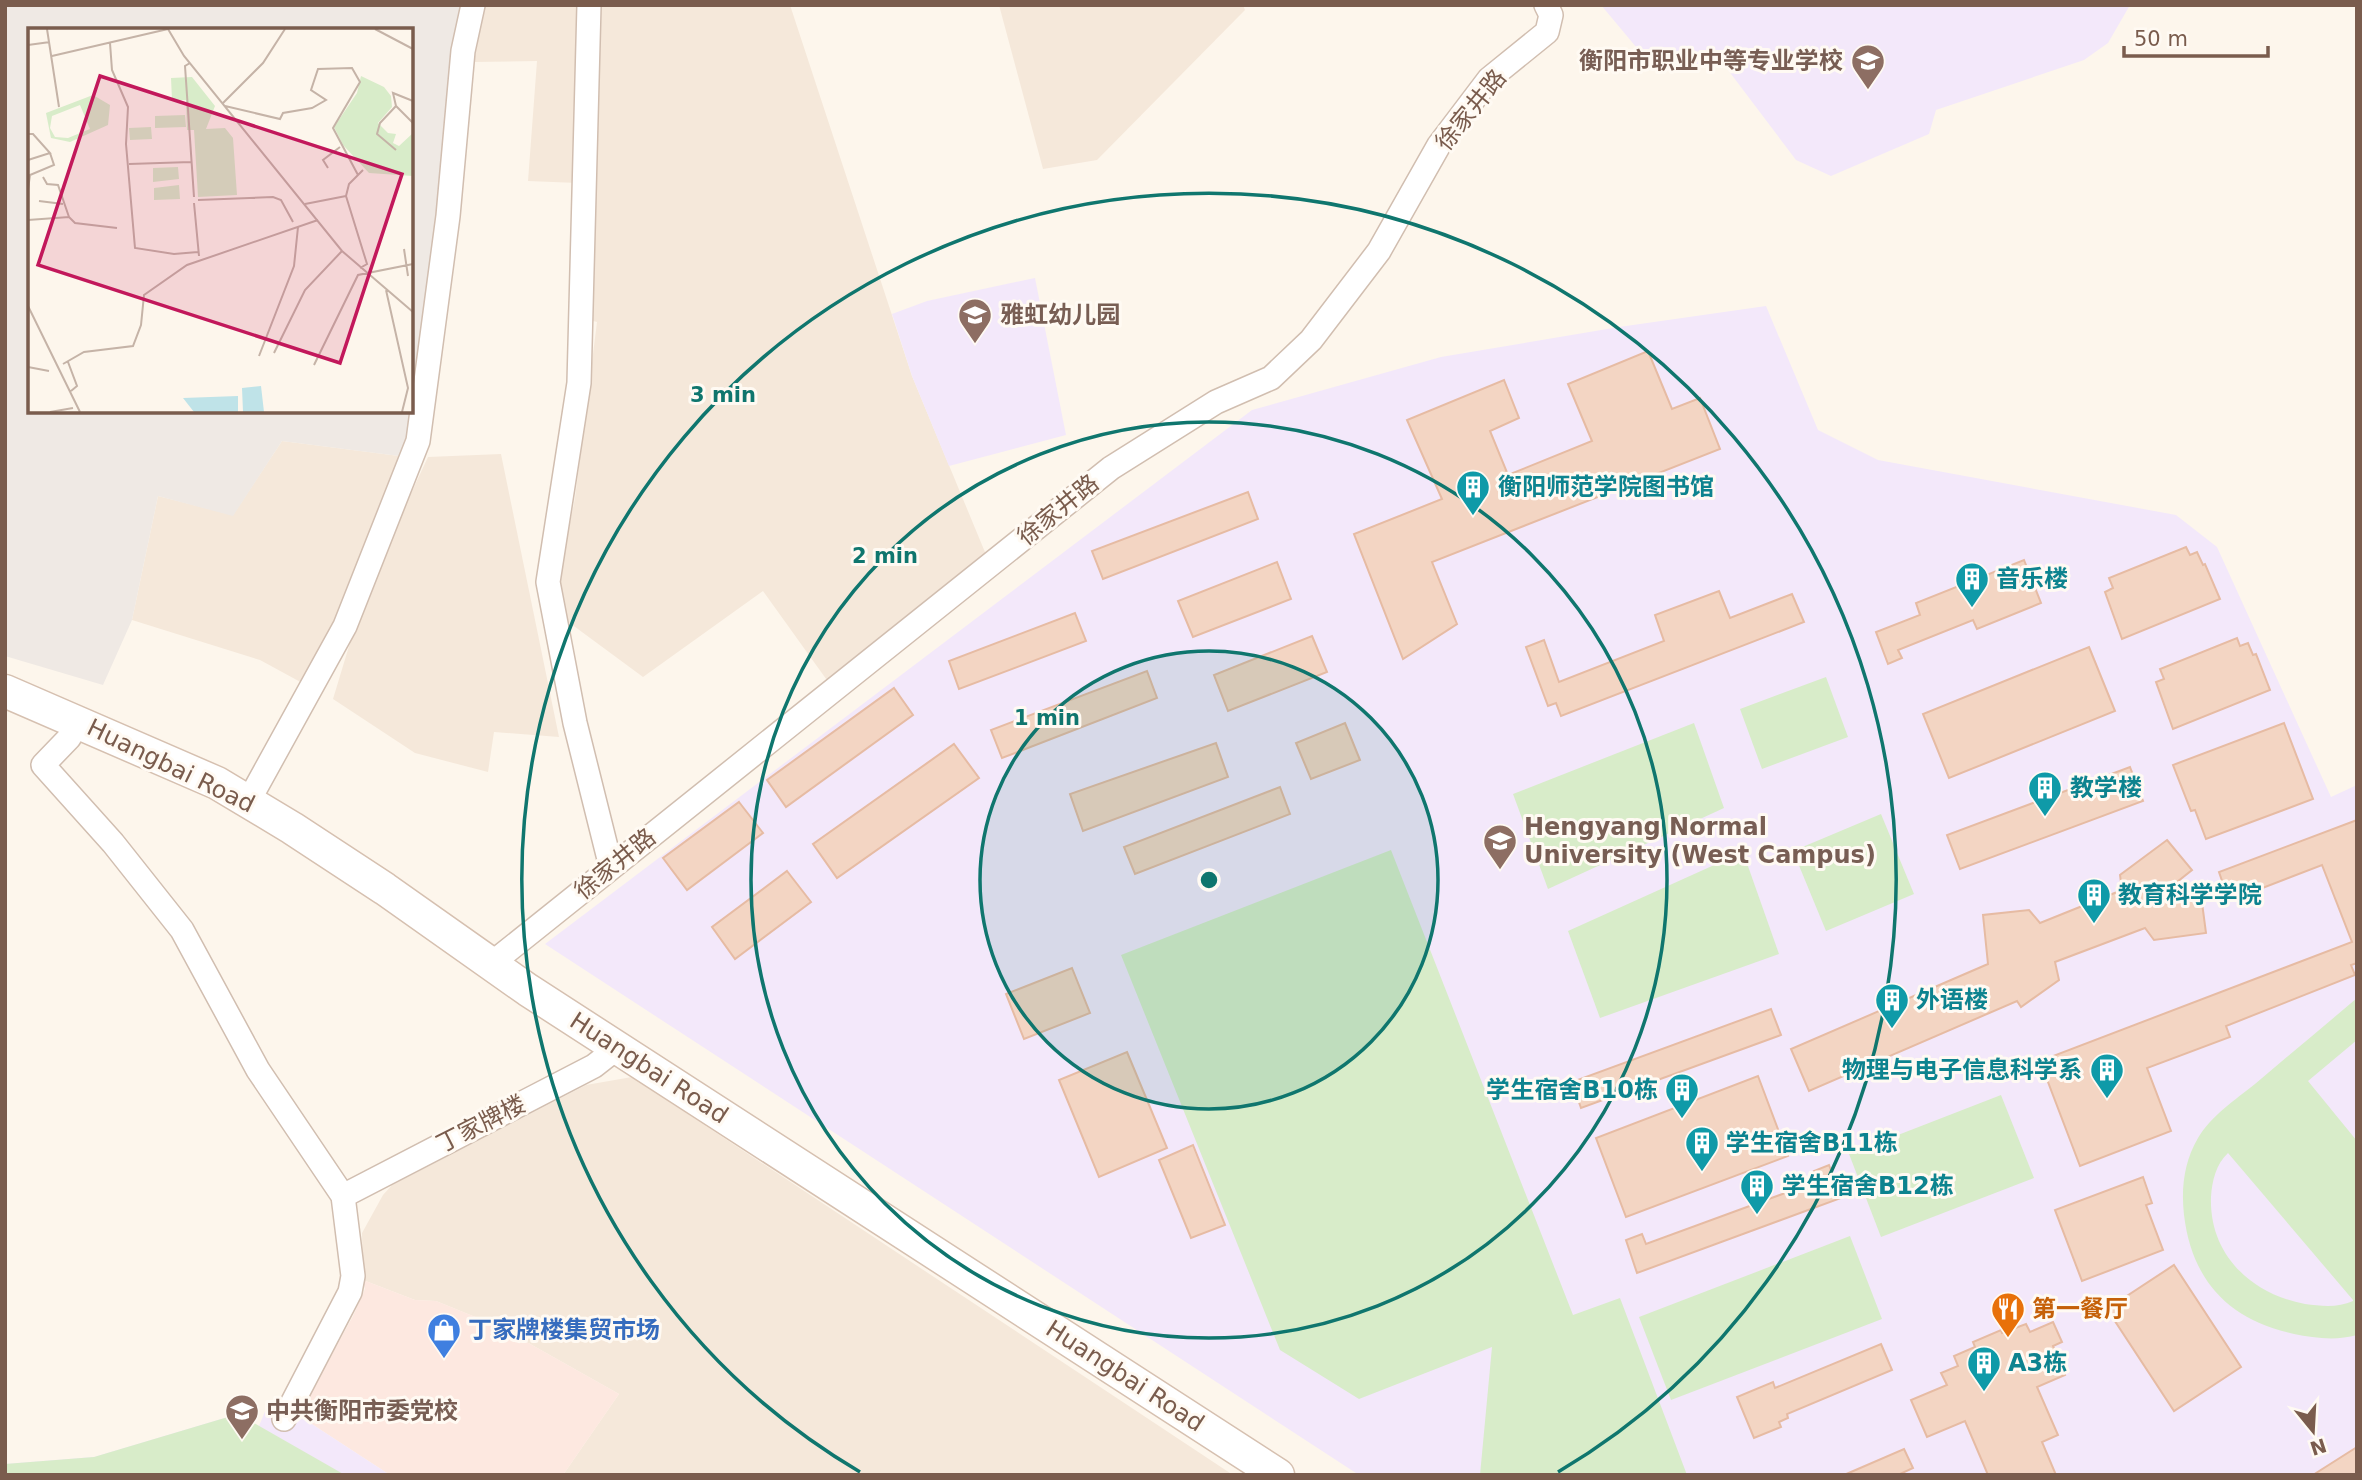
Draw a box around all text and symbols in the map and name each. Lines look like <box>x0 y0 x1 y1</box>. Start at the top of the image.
scale bar <box>2124 14 2268 58</box>
text: 50 m <box>2134 27 2188 51</box>
inset map <box>28 28 413 413</box>
school or university icon: 衡阳市职业中等专业学校 <box>1849 42 1887 91</box>
place label: 衡阳市职业中等专业学校 <box>1579 47 1843 75</box>
street label: 徐家井路 <box>1430 64 1512 156</box>
school or university icon: 雅虹幼儿园 <box>956 296 994 345</box>
place label: 雅虹幼儿园 <box>1000 301 1120 329</box>
text: 3 min <box>690 383 756 407</box>
building icon: 衡阳师范学院图书馆 <box>1454 468 1492 517</box>
street label: 徐家井路 <box>1012 469 1104 551</box>
place label: 衡阳师范学院图书馆 <box>1498 473 1714 501</box>
text: 2 min <box>852 544 918 568</box>
building icon: 音乐楼 <box>1953 560 1991 609</box>
place label: 音乐楼 <box>1996 565 2068 593</box>
text: 1 min <box>1014 706 1080 730</box>
street label: Huangbai Road <box>83 713 259 819</box>
building icon: 教学楼 <box>2026 769 2064 818</box>
place label: 教学楼 <box>2070 774 2142 802</box>
place label: Hengyang Normal University (West Campus) <box>1524 813 1876 869</box>
school or university icon: Hengyang Normal University (West Campus) <box>1481 822 1519 871</box>
street label: 徐家井路 <box>569 823 661 905</box>
centre of rings <box>1197 868 1221 892</box>
building icon: 教育科学学院 <box>2075 876 2113 925</box>
place label: 教育科学学院 <box>2118 881 2262 909</box>
building icon: 外语楼 <box>1873 981 1911 1030</box>
place label: 外语楼 <box>1916 986 1988 1014</box>
street label: Huangbai Road <box>565 1006 733 1130</box>
building icon: 物理与电子信息科学系 <box>2088 1051 2126 1100</box>
place label: 物理与电子信息科学系 <box>1842 1056 2082 1084</box>
building icon: 学生宿舍B10栋 <box>1663 1071 1701 1120</box>
place label: 学生宿舍B10栋 <box>1486 1076 1658 1104</box>
street label: 丁家牌楼 <box>432 1090 530 1158</box>
building icon: 学生宿舍B11栋 <box>1683 1124 1721 1173</box>
place label: 学生宿舍B11栋 <box>1726 1129 1898 1157</box>
building icon: 学生宿舍B12栋 <box>1738 1167 1776 1216</box>
place label: 学生宿舍B12栋 <box>1782 1172 1954 1200</box>
restaurant icon: 第一餐厅 <box>1989 1290 2027 1339</box>
place label: 第一餐厅 <box>2032 1295 2128 1323</box>
shop icon: 丁家牌楼集贸市场 <box>425 1311 463 1360</box>
street label: Huangbai Road <box>1041 1314 1209 1438</box>
place label: 丁家牌楼集贸市场 <box>468 1316 660 1344</box>
building icon: A3栋 <box>1965 1344 2003 1393</box>
place label: A3栋 <box>2008 1349 2067 1377</box>
school or university icon: 中共衡阳市委党校 <box>223 1392 261 1441</box>
north arrow <box>2278 1396 2348 1466</box>
place label: 中共衡阳市委党校 <box>266 1397 458 1425</box>
text: N <box>2307 1434 2329 1460</box>

